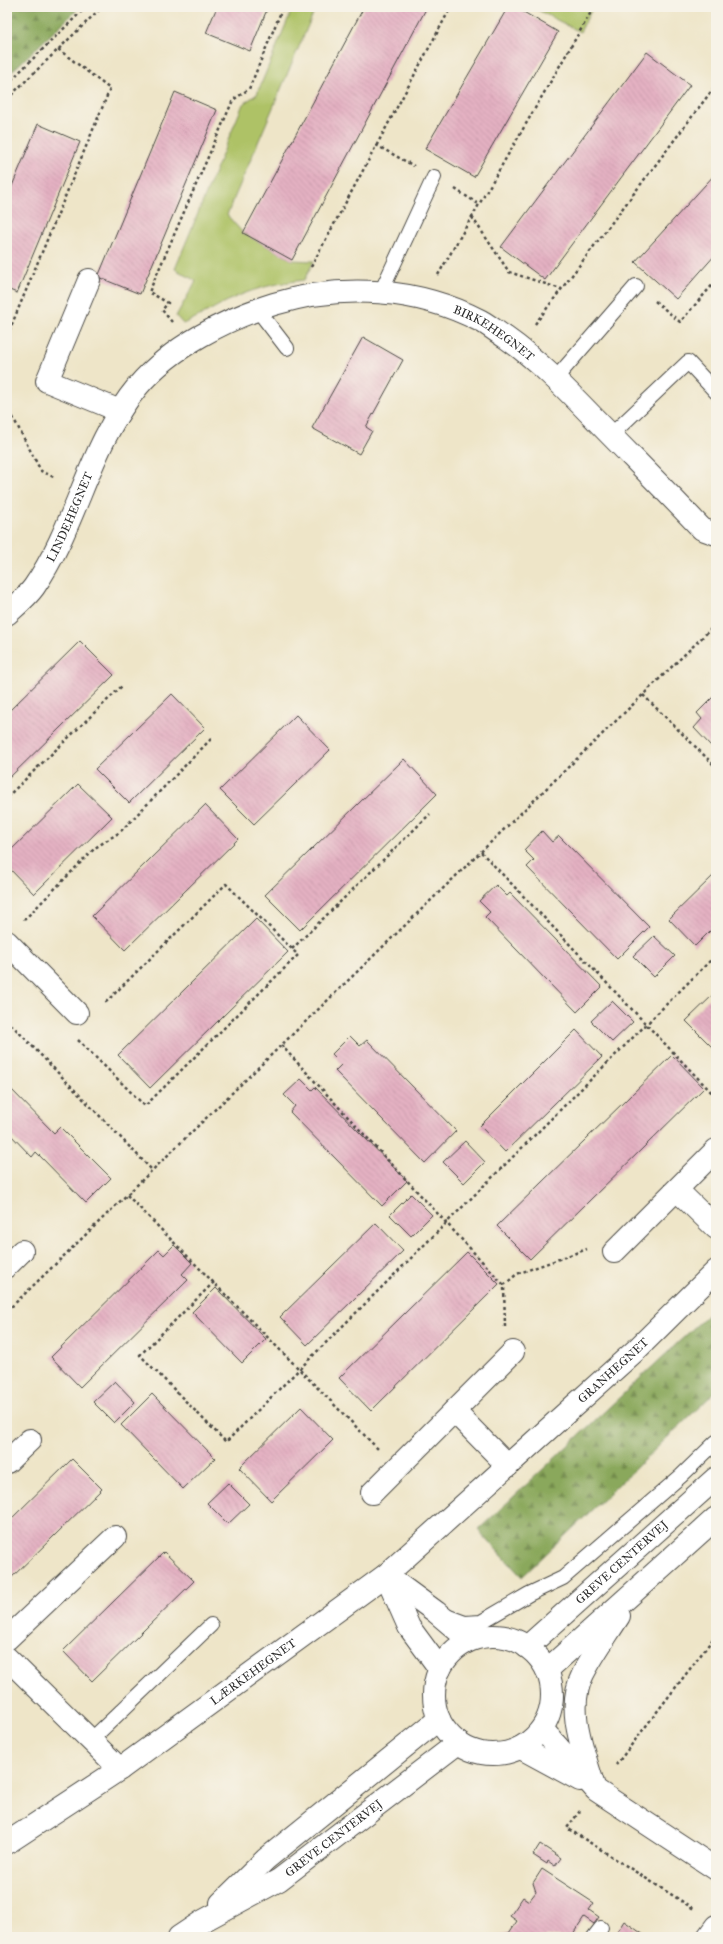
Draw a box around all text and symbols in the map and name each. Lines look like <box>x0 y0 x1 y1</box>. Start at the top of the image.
street label: BIRKEHEGNET <box>451 302 537 364</box>
street label: LINDEHEGNET <box>44 470 96 564</box>
street label: GRANHEGNET <box>575 1335 651 1406</box>
street label: GREVE CENTERVEJ <box>573 1518 671 1607</box>
street label: LÆRKEHEGNET <box>208 1636 299 1708</box>
street label: GREVE CENTERVEJ <box>282 1796 386 1880</box>

